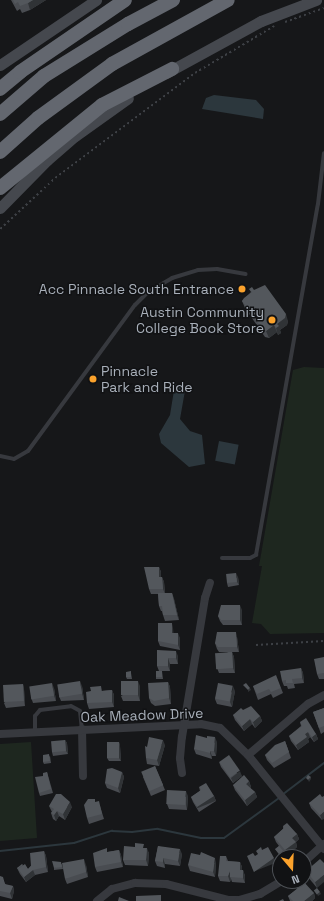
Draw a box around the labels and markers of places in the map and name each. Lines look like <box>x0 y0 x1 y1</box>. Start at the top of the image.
place label: Acc Pinnacle South Entrance <box>39 281 234 297</box>
marker: Acc Pinnacle South Entrance <box>237 284 247 294</box>
place label: Austin Community College Book Store <box>136 304 264 336</box>
marker: Austin Community College Book Store <box>267 315 277 325</box>
place label: Pinnacle Park and Ride <box>101 363 193 396</box>
marker: Pinnacle Park and Ride <box>88 374 98 384</box>

